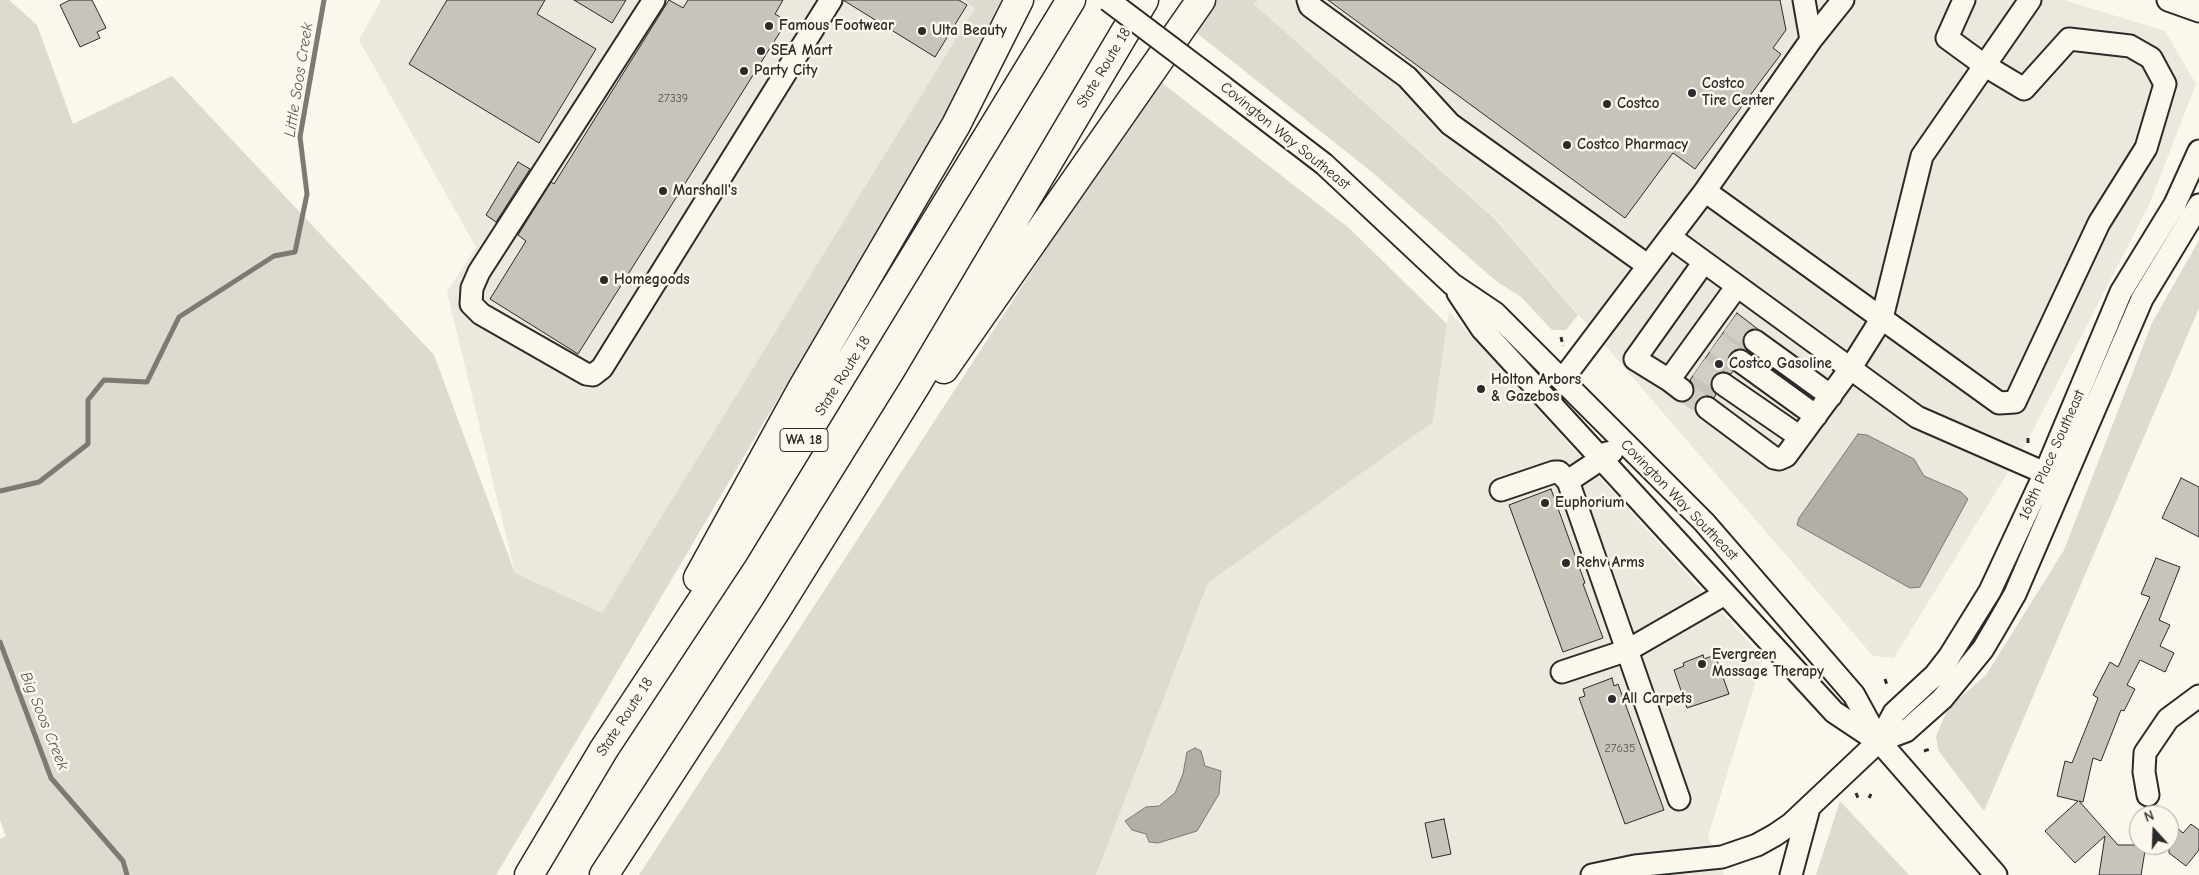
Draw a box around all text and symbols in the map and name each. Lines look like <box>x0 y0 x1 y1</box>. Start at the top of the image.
place label: Famous Footwear <box>779 17 894 35</box>
marker: Famous Footwear <box>763 20 775 32</box>
water label: Little Soos Creek <box>280 21 318 139</box>
place label: Ulta Beauty <box>932 22 1007 40</box>
marker: Ulta Beauty <box>916 25 928 37</box>
street label: State Route 18 <box>1073 25 1135 111</box>
place label: SEA Mart <box>771 42 832 60</box>
marker: SEA Mart <box>755 45 767 57</box>
place label: Party City <box>754 62 818 80</box>
marker: Party City <box>738 65 750 77</box>
place label: Costco Tire Center <box>1702 75 1774 110</box>
street label: Covington Way Southeast <box>1217 78 1353 194</box>
marker: Costco Tire Center <box>1686 87 1698 99</box>
house number: 27339 <box>658 92 688 106</box>
place label: Costco <box>1617 95 1660 113</box>
marker: Costco <box>1601 98 1613 110</box>
place label: Costco Pharmacy <box>1577 136 1688 154</box>
marker: Costco Pharmacy <box>1561 139 1573 151</box>
place label: Marshall's <box>673 182 737 200</box>
marker: Marshall's <box>657 185 669 197</box>
place label: Homegoods <box>614 271 690 289</box>
marker: Homegoods <box>598 274 610 286</box>
street label: State Route 18 <box>811 333 875 419</box>
place label: Costco Gasoline <box>1729 355 1832 373</box>
marker: Costco Gasoline <box>1713 358 1725 370</box>
place label: Holton Arbors & Gazebos <box>1491 371 1581 406</box>
marker: Holton Arbors & Gazebos <box>1475 383 1487 395</box>
street label: 168th Place Southeast <box>2015 387 2089 523</box>
road number: WA 18 <box>780 428 828 452</box>
street label: Covington Way Southeast <box>1616 436 1742 564</box>
place label: Euphorium <box>1555 494 1625 512</box>
marker: Euphorium <box>1539 497 1551 509</box>
place label: Rehv Arms <box>1576 554 1644 572</box>
marker: Rehv Arms <box>1560 557 1572 569</box>
place label: Evergreen Massage Therapy <box>1712 646 1824 681</box>
marker: Evergreen Massage Therapy <box>1696 658 1708 670</box>
water label: Big Soos Creek <box>16 669 72 773</box>
street label: State Route 18 <box>593 674 657 760</box>
place label: All Carpets <box>1622 690 1692 708</box>
marker: All Carpets <box>1606 693 1618 705</box>
house number: 27635 <box>1605 742 1635 756</box>
north arrow <box>2129 805 2179 855</box>
text: N <box>2142 807 2156 826</box>

